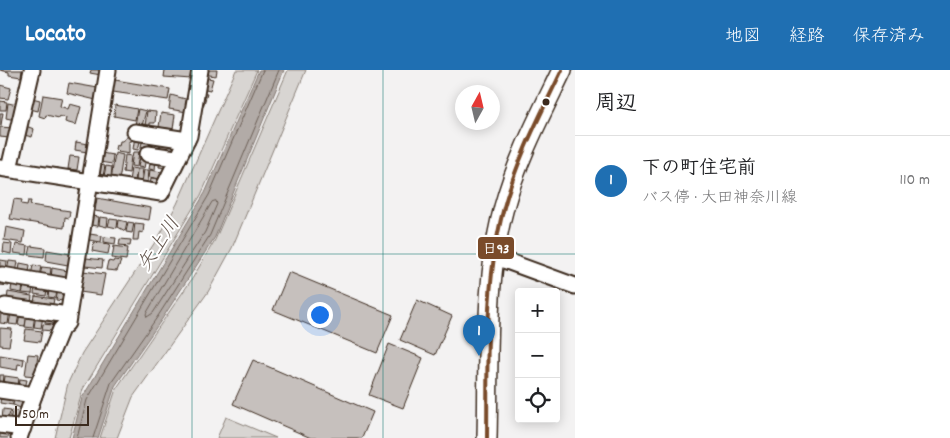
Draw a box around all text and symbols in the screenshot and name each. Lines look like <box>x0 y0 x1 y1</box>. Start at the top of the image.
text: Locato <box>25 18 86 52</box>
text: 地図 <box>725 25 761 50</box>
text: 経路 <box>789 25 825 50</box>
text: 保存済み <box>853 25 925 50</box>
north arrow <box>455 85 500 130</box>
text: 周辺 <box>595 90 637 120</box>
unlabelled marker <box>541 97 551 107</box>
text: 下の町住宅前 <box>642 156 756 183</box>
text: 1 <box>609 169 613 192</box>
text: 110 m <box>900 169 930 192</box>
text: バス停 · 大田神奈川線 <box>642 187 797 210</box>
water label: 矢上川 <box>132 212 188 278</box>
line badge: 日93 <box>477 236 515 260</box>
text: 日93 <box>483 240 509 260</box>
map controls <box>515 288 560 423</box>
button: + <box>515 288 560 333</box>
your location <box>307 302 333 328</box>
pin: 1 <box>463 315 495 356</box>
button: − <box>515 333 560 378</box>
button: locate <box>515 378 560 423</box>
scale bar <box>15 403 89 426</box>
text: 50 m <box>22 405 49 425</box>

